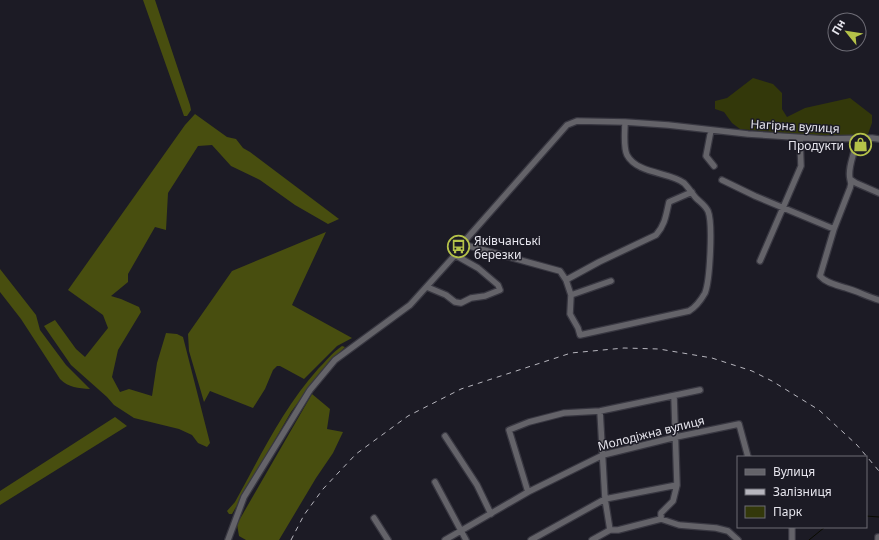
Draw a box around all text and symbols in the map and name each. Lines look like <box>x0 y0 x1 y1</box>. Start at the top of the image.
north arrow <box>827 12 867 52</box>
text: Пн <box>828 16 848 37</box>
street label: Нагірна вулиця <box>750 115 840 137</box>
shop icon: Продукти <box>847 132 873 158</box>
place label: Продукти <box>788 137 844 154</box>
place label: Яківчанські березки <box>474 232 541 263</box>
bus stop icon: Яківчанські березки <box>445 234 471 260</box>
street label: Молодіжна вулиця <box>596 411 706 455</box>
legend <box>737 456 867 528</box>
text: Вулиця <box>773 463 815 480</box>
text: Залізниця <box>773 483 832 500</box>
text: Парк <box>773 503 803 520</box>

